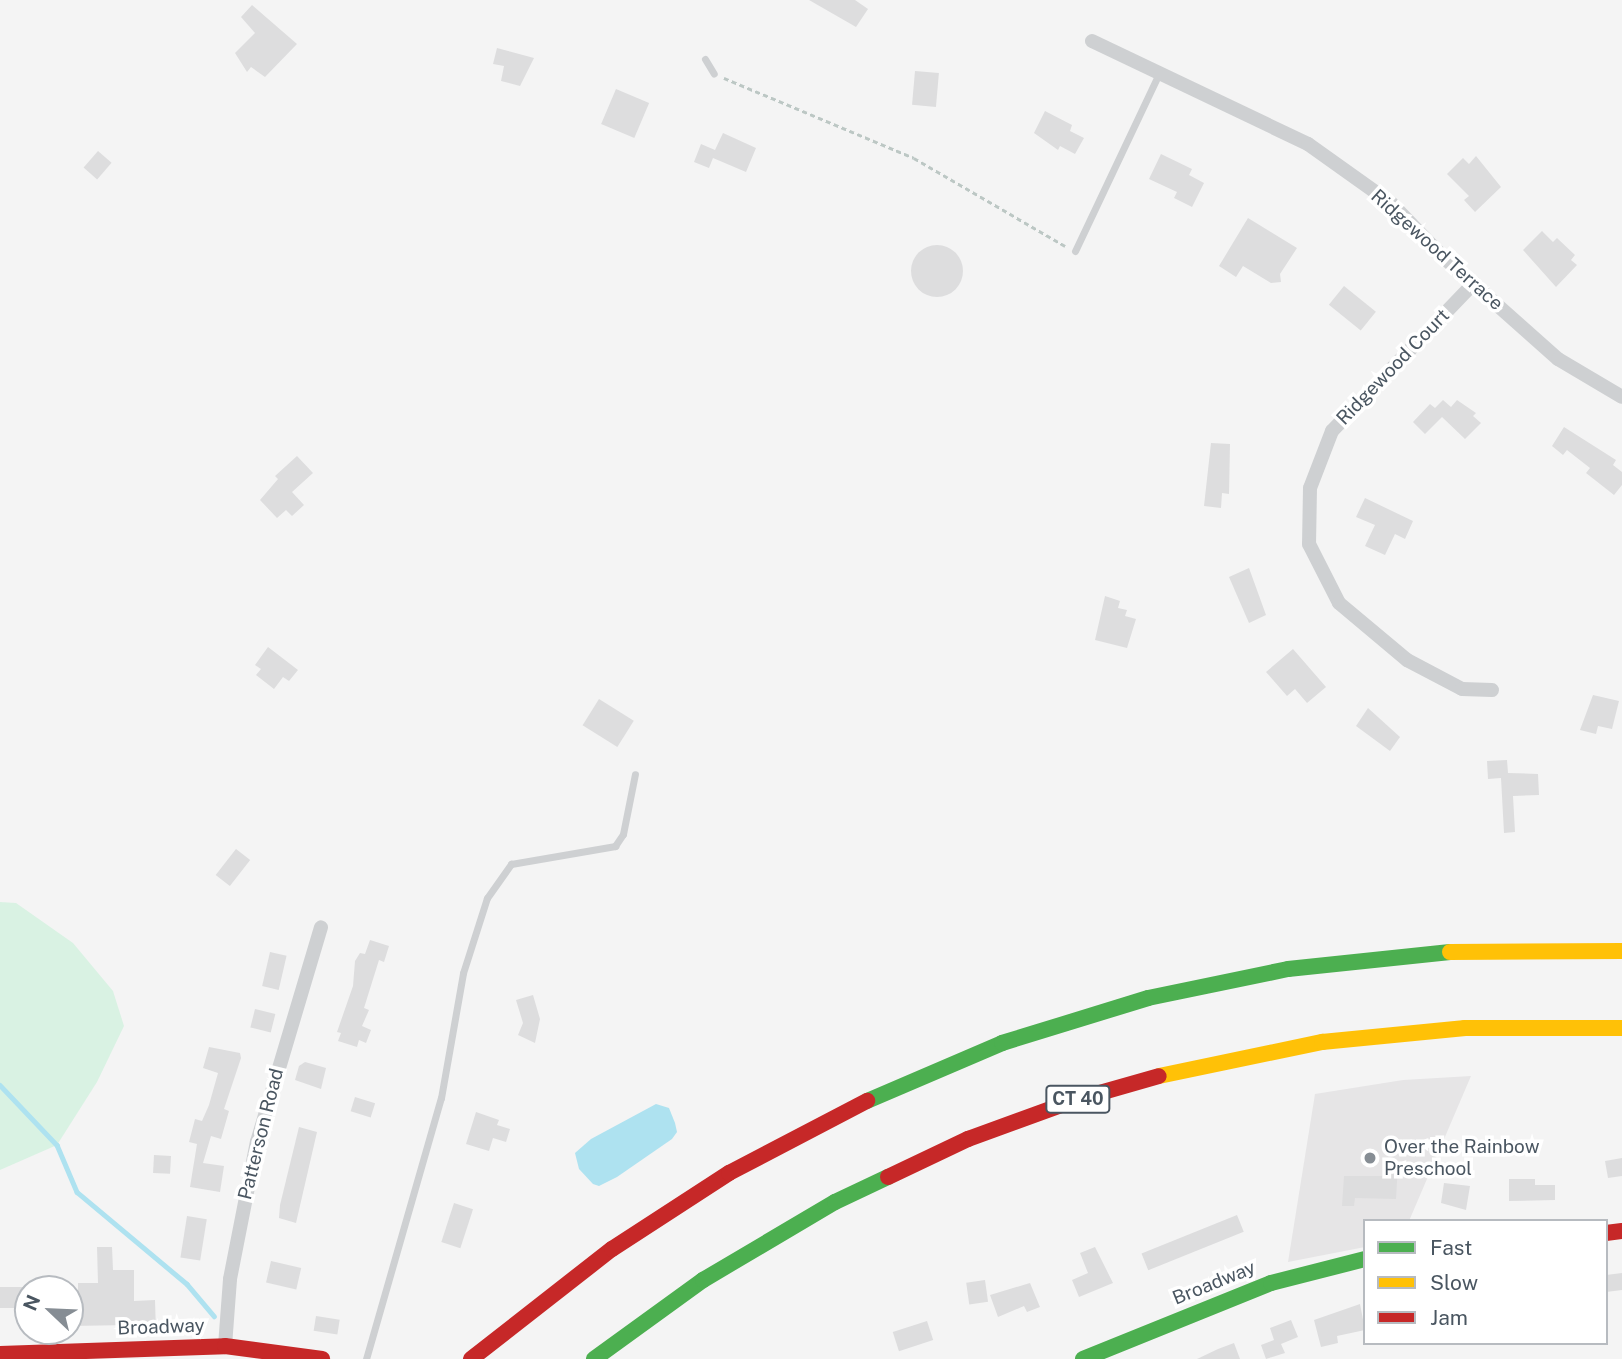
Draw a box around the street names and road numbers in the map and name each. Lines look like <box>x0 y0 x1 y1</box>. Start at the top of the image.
street label: Ridgewood Terrace <box>1366 185 1508 315</box>
street label: Ridgewood Court <box>1332 304 1454 430</box>
street label: Patterson Road <box>234 1066 288 1202</box>
road number: CT 40 <box>1045 1084 1111 1114</box>
street label: Broadway <box>1169 1256 1259 1310</box>
street label: Broadway <box>117 1314 205 1340</box>

